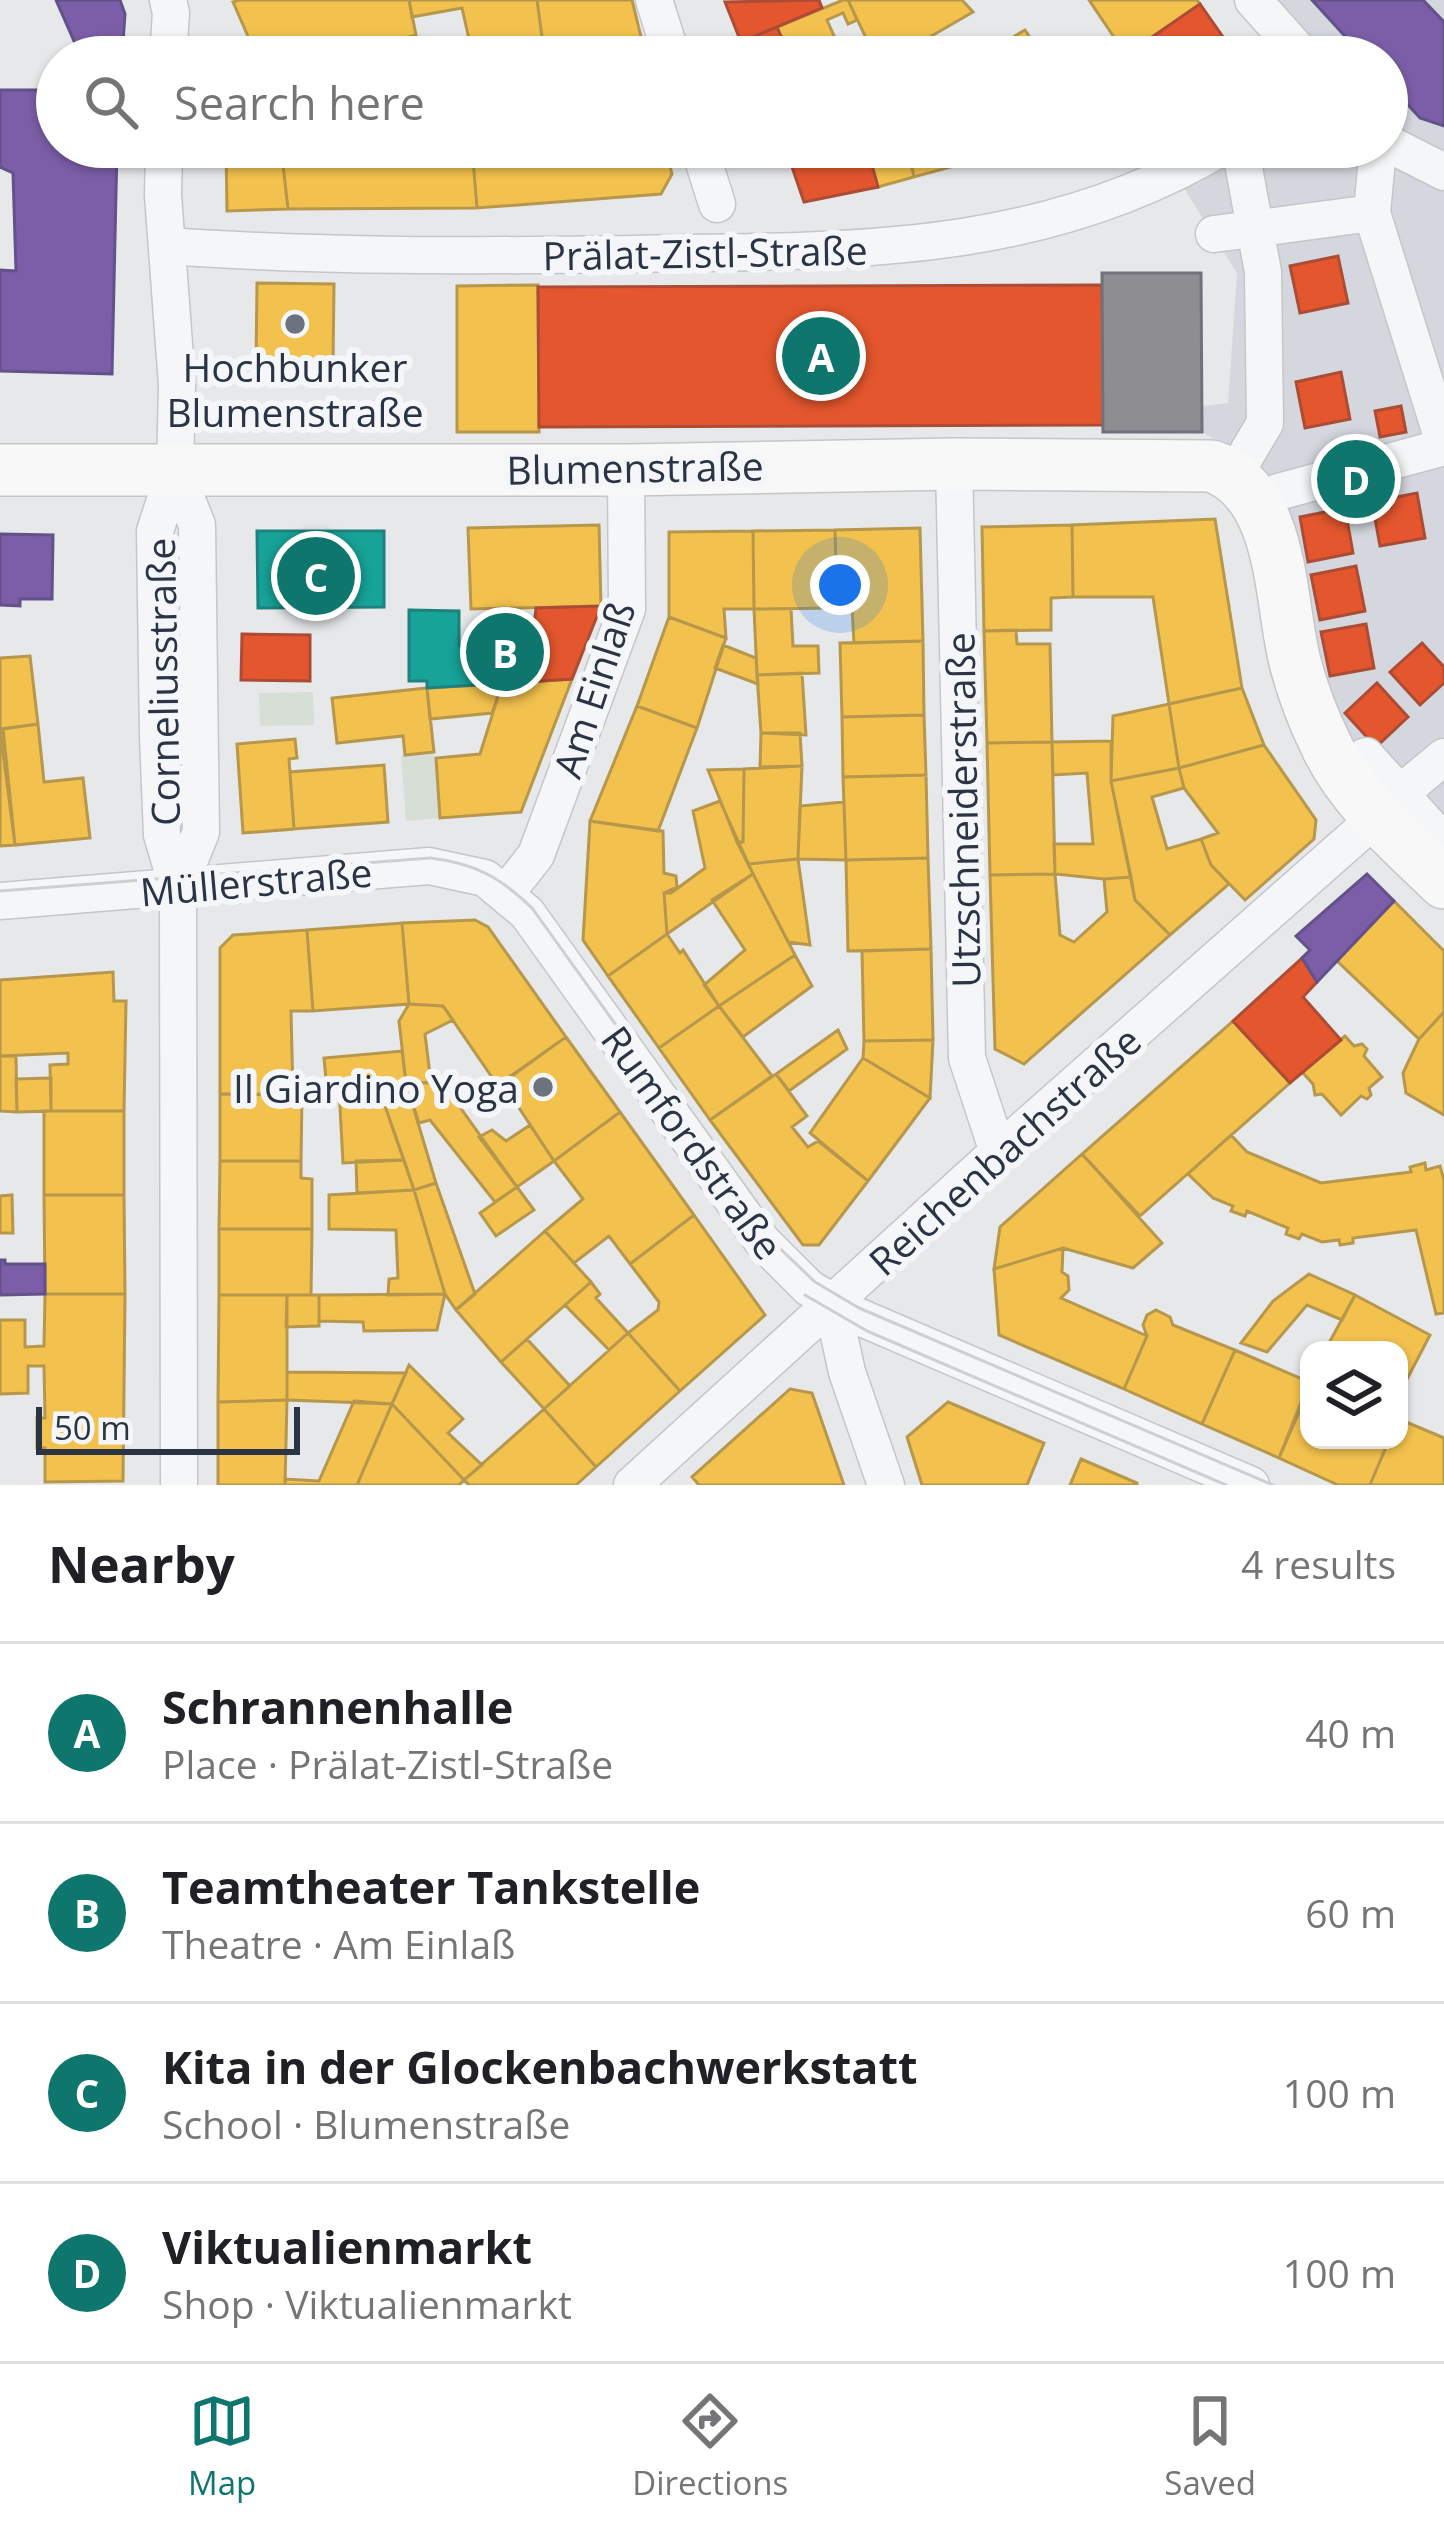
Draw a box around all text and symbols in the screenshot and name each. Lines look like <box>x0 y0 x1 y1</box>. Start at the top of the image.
search box <box>36 36 1408 168</box>
icon: search <box>78 69 144 135</box>
text: Search here <box>174 72 425 133</box>
street label: Prälat-Zistl-Straße <box>542 223 868 281</box>
marker: Hochbunker Blumenstraße <box>282 311 308 337</box>
pin: A <box>782 311 860 401</box>
place label: Hochbunker Blumenstraße <box>166 340 424 438</box>
pin: D <box>1317 434 1395 524</box>
street label: Blumenstraße <box>506 438 764 496</box>
pin: C <box>277 531 355 621</box>
street label: Corneliusstraße <box>133 537 191 827</box>
your location <box>810 555 870 615</box>
street label: Am Einlaß <box>540 594 646 784</box>
pin: B <box>466 607 544 697</box>
street label: Utzschneiderstraße <box>932 632 992 988</box>
street label: Müllerstraße <box>138 844 374 918</box>
street label: Rumfordstraße <box>590 1014 796 1270</box>
street label: Reichenbachstraße <box>857 1014 1151 1286</box>
place label: Il Giardino Yoga <box>233 1061 519 1114</box>
marker: Il Giardino Yoga <box>530 1074 556 1100</box>
map controls <box>1300 1341 1408 1449</box>
button: layers <box>1300 1341 1408 1449</box>
scale bar <box>36 1401 300 1454</box>
text: 50 m <box>54 1405 131 1450</box>
text: Nearby <box>48 1528 235 1598</box>
text: 4 results <box>1241 1537 1396 1590</box>
text: Schrannenhalle <box>162 1676 513 1737</box>
text: A <box>74 1706 100 1759</box>
text: 40 m <box>1305 1706 1396 1759</box>
text: Place · Prälat-Zistl-Straße <box>162 1737 613 1790</box>
text: Teamtheater Tankstelle <box>162 1856 700 1917</box>
text: B <box>74 1886 100 1939</box>
text: 60 m <box>1305 1886 1396 1939</box>
text: Theatre · Am Einlaß <box>162 1917 515 1970</box>
text: Kita in der Glockenbachwerkstatt <box>162 2036 918 2097</box>
text: C <box>75 2066 99 2119</box>
text: 100 m <box>1283 2066 1396 2119</box>
text: School · Blumenstraße <box>162 2097 570 2150</box>
text: Viktualienmarkt <box>162 2216 532 2277</box>
text: D <box>73 2246 101 2299</box>
text: 100 m <box>1283 2246 1396 2299</box>
text: Shop · Viktualienmarkt <box>162 2277 572 2330</box>
tab: Map <box>188 2388 256 2505</box>
tab: Directions <box>632 2388 788 2505</box>
tab: Saved <box>1164 2388 1256 2505</box>

